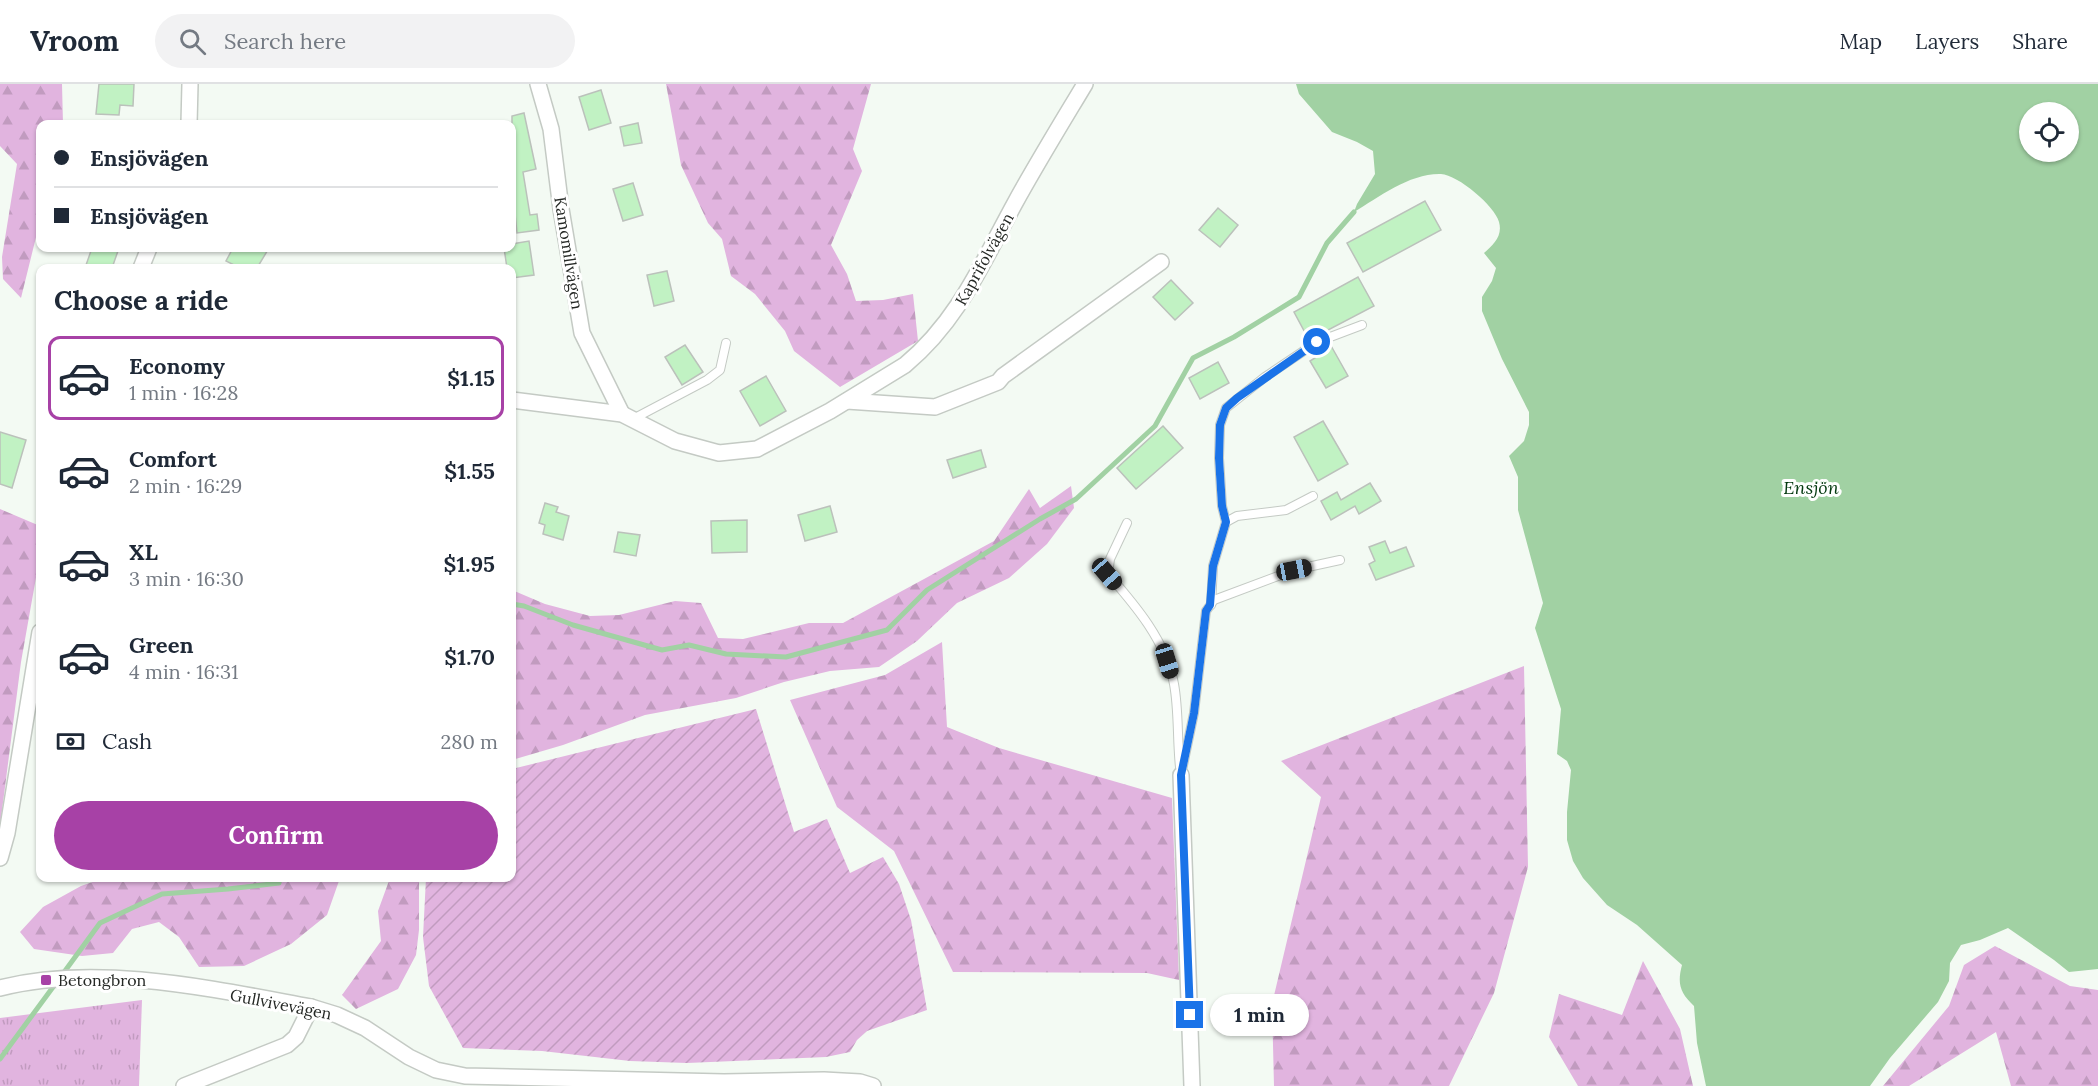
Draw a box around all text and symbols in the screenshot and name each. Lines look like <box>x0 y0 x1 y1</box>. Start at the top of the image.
search box <box>155 14 575 68</box>
text: Vroom <box>30 23 119 59</box>
icon: search <box>176 25 209 58</box>
text: Search here <box>224 27 346 55</box>
text: Map <box>1839 28 1882 55</box>
text: Layers <box>1915 28 1979 55</box>
text: Share <box>2012 28 2068 55</box>
map controls <box>2019 102 2079 162</box>
button: locate <box>2019 102 2079 162</box>
text: Ensjövägen <box>90 144 209 172</box>
street label: Kamomillvägen <box>550 195 588 311</box>
text: Ensjövägen <box>90 202 209 230</box>
street label: Kaprifolvägen <box>950 209 1018 309</box>
text: Choose a ride <box>54 283 228 317</box>
route start <box>1303 328 1330 355</box>
icon: car <box>57 351 111 405</box>
text: Economy <box>129 352 225 380</box>
text: $1.15 <box>447 364 495 392</box>
text: 1 min · 16:28 <box>129 380 239 405</box>
icon: car <box>57 444 111 498</box>
text: Comfort <box>129 445 217 473</box>
text: $1.55 <box>444 457 495 485</box>
text: 2 min · 16:29 <box>129 473 242 498</box>
water label: Ensjön <box>1783 476 1839 499</box>
icon: car <box>57 537 111 591</box>
text: XL <box>129 538 158 566</box>
text: $1.95 <box>443 550 495 578</box>
car <box>1088 555 1126 593</box>
car <box>1275 558 1313 582</box>
text: 3 min · 16:30 <box>129 566 244 591</box>
icon: car <box>57 630 111 684</box>
text: Green <box>129 631 194 659</box>
car <box>1153 641 1181 681</box>
text: $1.70 <box>444 643 495 671</box>
text: 4 min · 16:31 <box>129 659 239 684</box>
icon: cash <box>54 725 87 758</box>
text: Cash <box>102 727 152 755</box>
text: 280 m <box>440 729 498 754</box>
button: Confirm <box>54 801 498 870</box>
place label: Betongbron <box>58 970 146 990</box>
marker: Betongbron <box>39 973 53 987</box>
street label: Gullvivevägen <box>229 984 334 1024</box>
callout: 1 min <box>1211 994 1310 1036</box>
route end <box>1176 1001 1203 1028</box>
text: 1 min <box>1234 1002 1285 1027</box>

